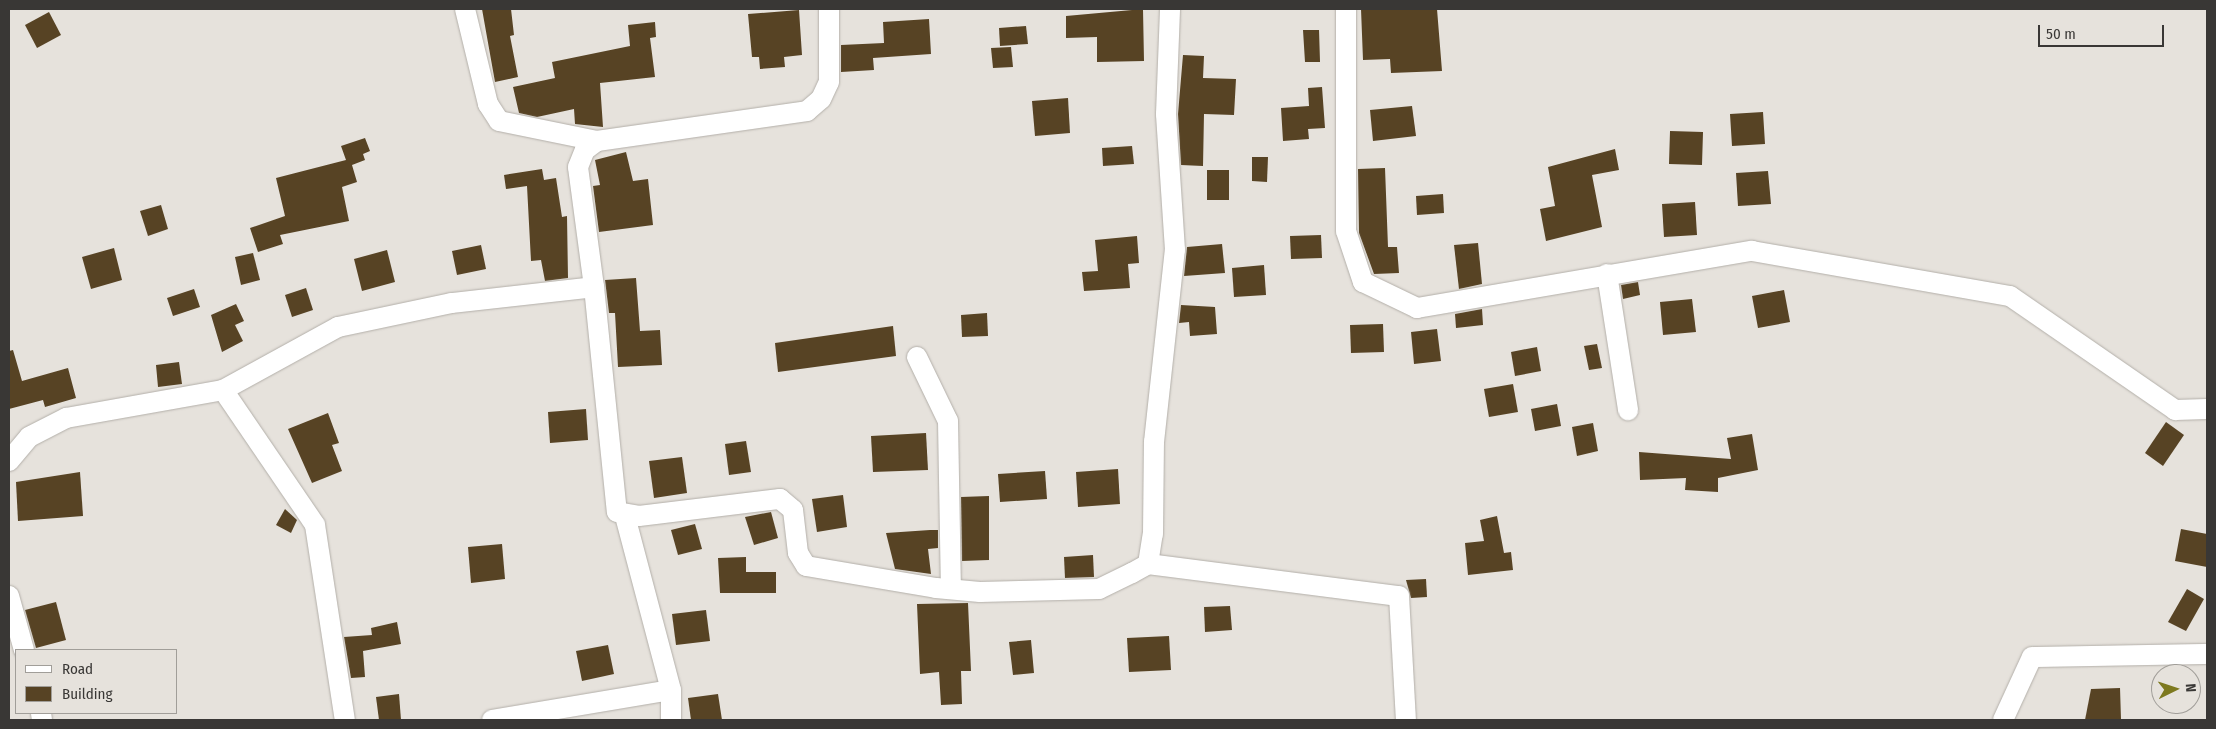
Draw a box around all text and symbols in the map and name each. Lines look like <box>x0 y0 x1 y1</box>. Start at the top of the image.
scale bar <box>2041 15 2167 47</box>
text: 50 m <box>2046 25 2076 43</box>
legend <box>15 649 178 714</box>
text: Road <box>62 660 93 678</box>
north arrow <box>2151 664 2201 714</box>
text: N <box>2182 683 2199 693</box>
text: Building <box>62 685 113 703</box>

